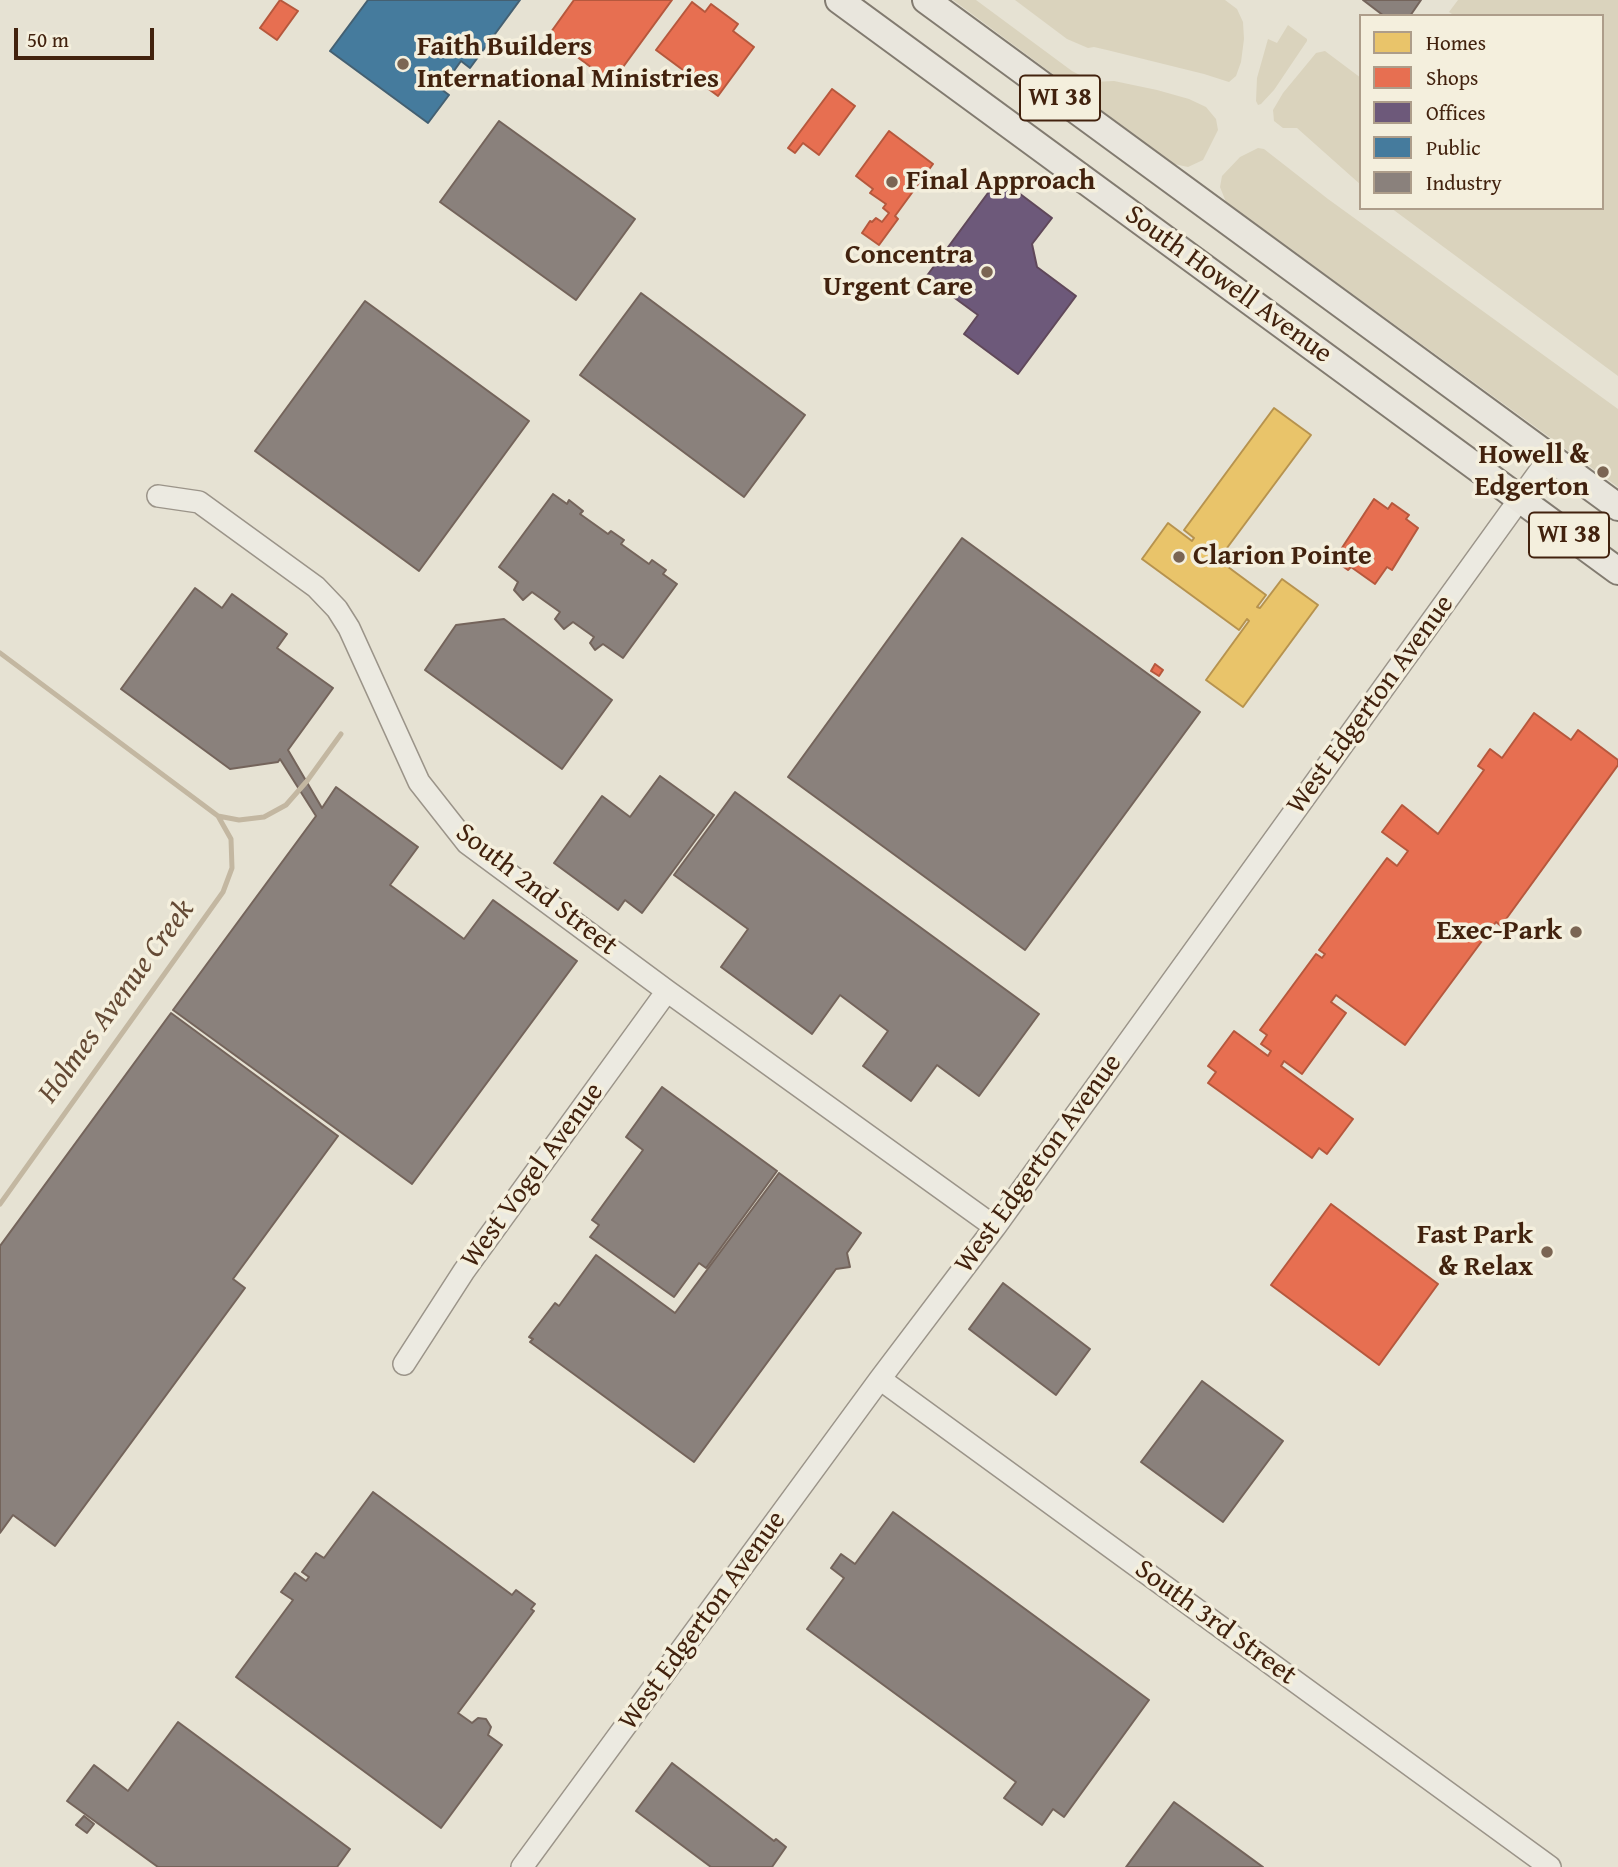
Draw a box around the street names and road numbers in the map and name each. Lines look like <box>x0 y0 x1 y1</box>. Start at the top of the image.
road number: WI 38 <box>1020 76 1100 120</box>
street label: South Howell Avenue <box>1118 199 1338 371</box>
road number: WI 38 <box>1529 512 1609 558</box>
street label: West Edgerton Avenue <box>1280 589 1462 821</box>
street label: South 2nd Street <box>448 816 624 964</box>
street label: West Edgerton Avenue <box>948 1048 1130 1280</box>
street label: West Vogel Avenue <box>454 1077 612 1275</box>
street label: West Edgerton Avenue <box>612 1505 794 1737</box>
street label: South 3rd Street <box>1128 1553 1302 1693</box>

